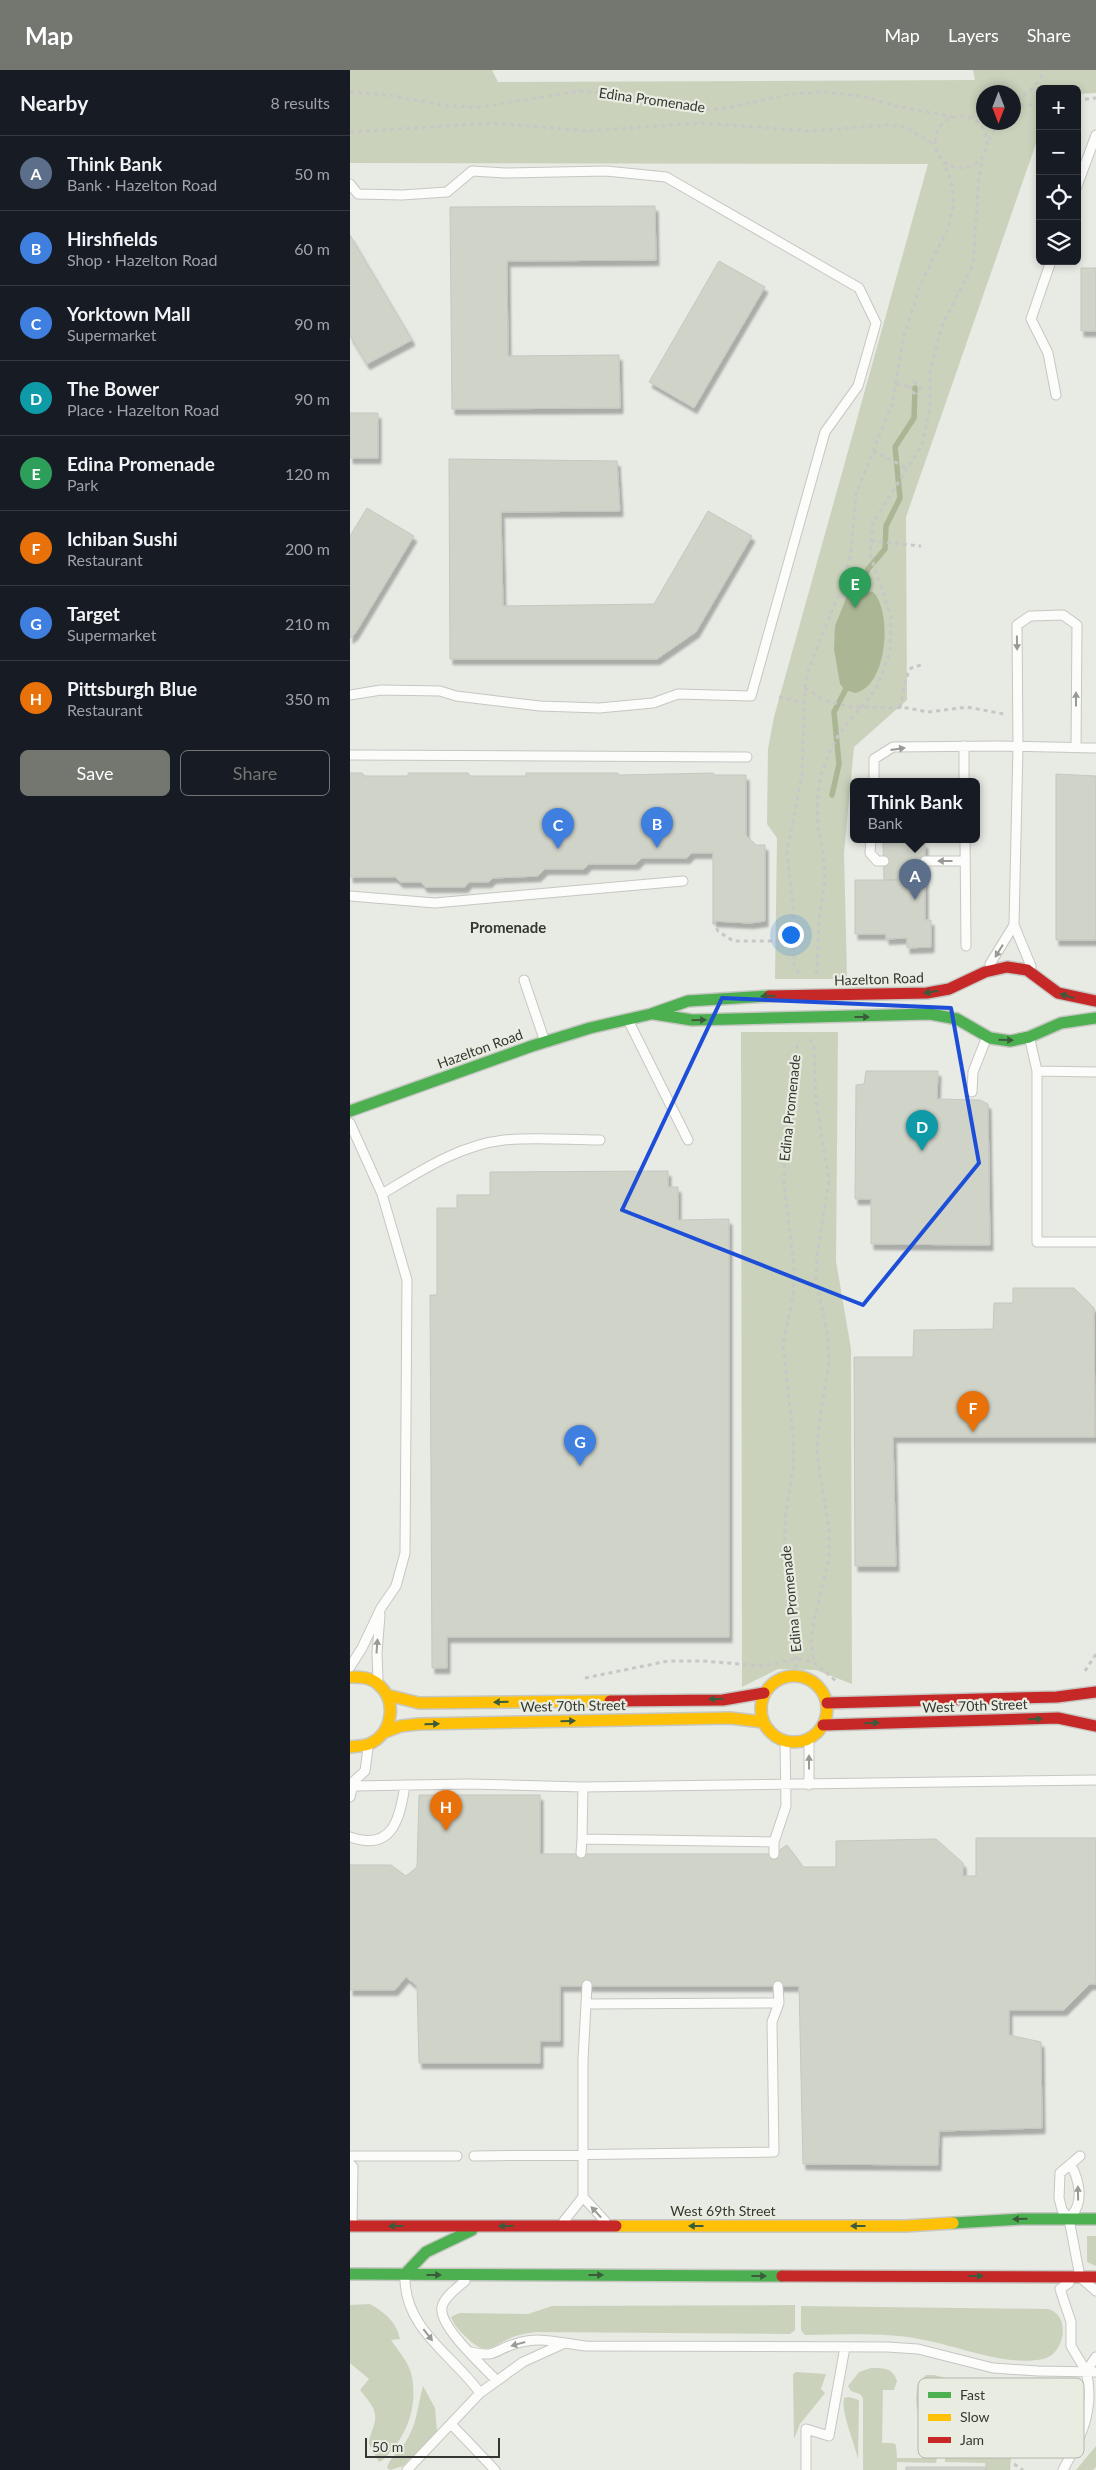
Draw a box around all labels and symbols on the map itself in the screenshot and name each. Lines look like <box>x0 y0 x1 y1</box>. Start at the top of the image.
street label: Edina Promenade <box>598 84 706 115</box>
north arrow <box>976 85 1021 130</box>
pin: E <box>839 567 871 608</box>
one-way arrow <box>1013 635 1021 651</box>
one-way arrow <box>1072 691 1080 707</box>
one-way arrow <box>890 744 906 752</box>
pin: B <box>641 807 673 848</box>
pin: C <box>542 808 574 849</box>
one-way arrow <box>937 857 953 865</box>
pin: A <box>899 859 931 900</box>
district label: Promenade <box>470 918 546 936</box>
your location <box>778 922 804 948</box>
one-way arrow <box>995 944 1004 957</box>
street label: Hazelton Road <box>834 968 924 989</box>
one-way arrow <box>922 988 938 996</box>
one-way arrow <box>1059 992 1074 1000</box>
one-way arrow <box>760 993 776 1001</box>
one-way arrow <box>854 1013 870 1021</box>
one-way arrow <box>691 1015 707 1023</box>
street label: Hazelton Road <box>435 1025 525 1072</box>
one-way arrow <box>998 1036 1014 1044</box>
street label: Edina Promenade <box>775 1054 804 1162</box>
pin: D <box>906 1110 938 1151</box>
pin: F <box>957 1391 989 1432</box>
pin: G <box>564 1425 596 1466</box>
street label: Edina Promenade <box>776 1545 805 1653</box>
one-way arrow <box>374 1638 382 1654</box>
street label: West 70th Street <box>922 1695 1028 1716</box>
street label: West 70th Street <box>520 1696 626 1715</box>
one-way arrow <box>708 1696 724 1704</box>
one-way arrow <box>493 1699 509 1707</box>
one-way arrow <box>1027 1715 1043 1723</box>
one-way arrow <box>561 1717 577 1725</box>
one-way arrow <box>864 1719 880 1727</box>
one-way arrow <box>425 1720 441 1728</box>
one-way arrow <box>805 1753 813 1769</box>
pin: H <box>430 1790 462 1831</box>
one-way arrow <box>1074 2184 1082 2200</box>
street label: West 69th Street <box>670 2202 776 2219</box>
one-way arrow <box>591 2205 602 2218</box>
one-way arrow <box>1012 2215 1028 2223</box>
one-way arrow <box>387 2222 403 2230</box>
one-way arrow <box>498 2222 514 2230</box>
one-way arrow <box>687 2222 703 2230</box>
one-way arrow <box>850 2222 866 2230</box>
one-way arrow <box>426 2271 442 2279</box>
one-way arrow <box>588 2271 604 2279</box>
one-way arrow <box>751 2272 767 2280</box>
one-way arrow <box>968 2272 984 2280</box>
one-way arrow <box>422 2329 433 2342</box>
one-way arrow <box>510 2340 525 2348</box>
legend <box>918 2378 1084 2458</box>
text: Fast <box>960 2386 985 2403</box>
text: Slow <box>960 2408 990 2425</box>
text: Jam <box>960 2431 984 2448</box>
scale bar <box>365 2435 500 2458</box>

